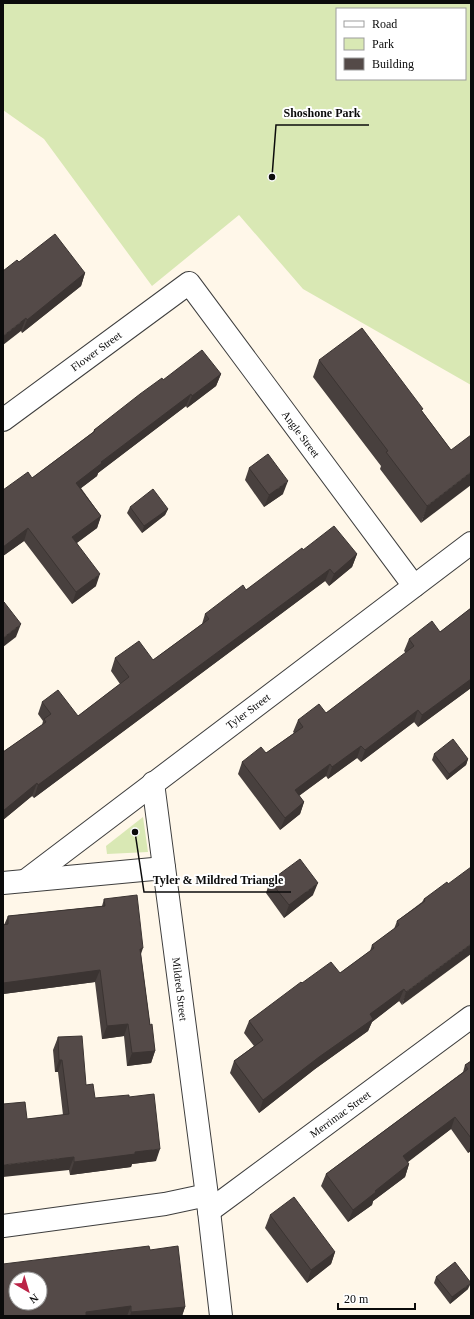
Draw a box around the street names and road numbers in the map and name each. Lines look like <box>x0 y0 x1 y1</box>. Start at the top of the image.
street label: Flower Street <box>68 329 124 373</box>
street label: Angle Street <box>280 408 322 460</box>
street label: Tyler Street <box>224 691 272 731</box>
street label: Mildred Street <box>170 957 190 1021</box>
street label: Merrimac Street <box>307 1088 373 1140</box>

